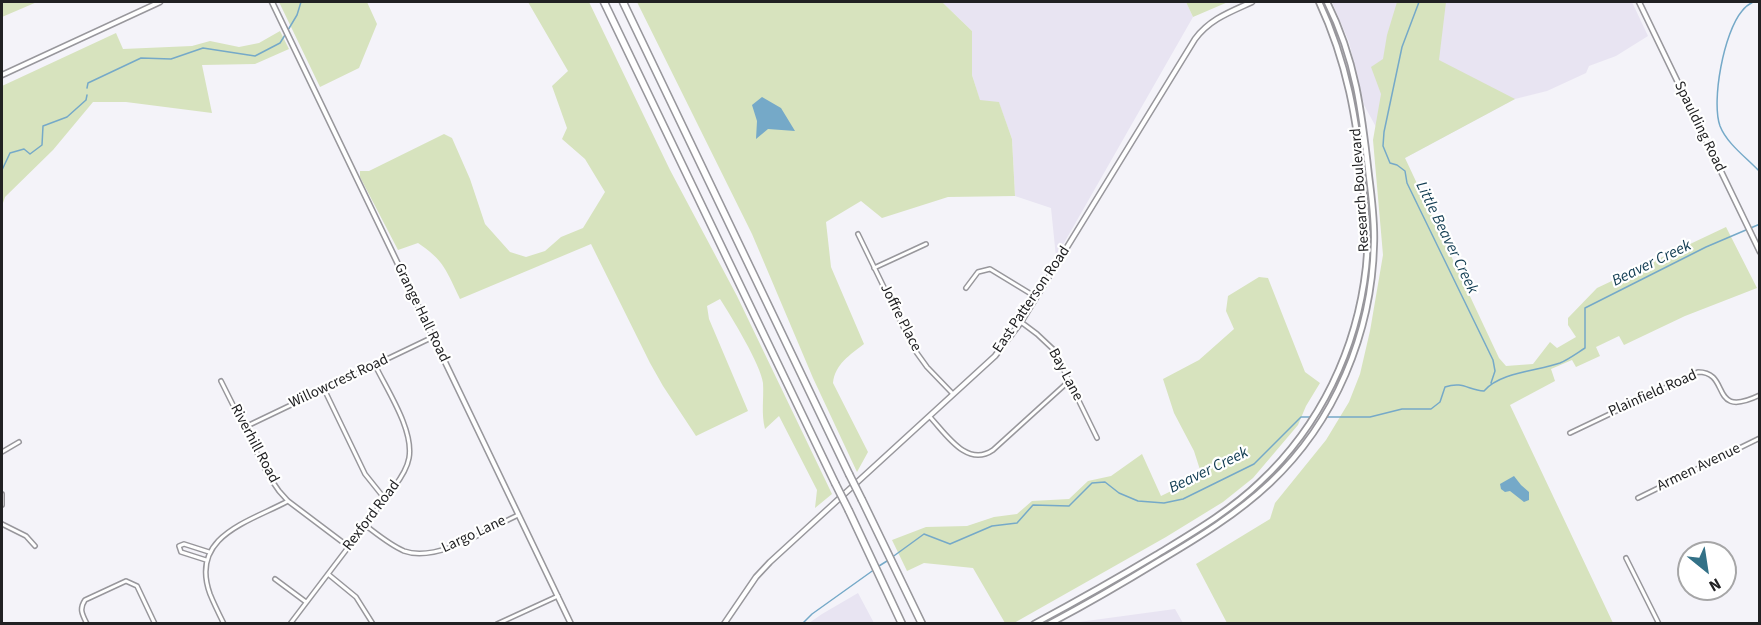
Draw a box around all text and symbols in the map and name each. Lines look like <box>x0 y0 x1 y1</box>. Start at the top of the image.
street label: Spaulding Road <box>1669 79 1729 175</box>
street label: Research Boulevard <box>1348 127 1374 253</box>
water label: Little Beaver Creek <box>1411 179 1481 297</box>
water label: Beaver Creek <box>1609 237 1695 291</box>
street label: East Patterson Road <box>990 243 1074 357</box>
street label: Grange Hall Road <box>389 261 453 365</box>
street label: Joffre Place <box>875 281 925 355</box>
street label: Bay Lane <box>1044 346 1086 404</box>
street label: Willowcrest Road <box>286 351 392 413</box>
street label: Plainfield Road <box>1606 367 1700 421</box>
street label: Riverhill Road <box>226 402 282 486</box>
street label: Armen Avenue <box>1654 440 1744 496</box>
water label: Beaver Creek <box>1166 444 1252 498</box>
street label: Rexford Road <box>340 477 404 555</box>
street label: Largo Lane <box>439 512 509 558</box>
north arrow <box>1677 541 1737 601</box>
text: N <box>1705 573 1725 597</box>

